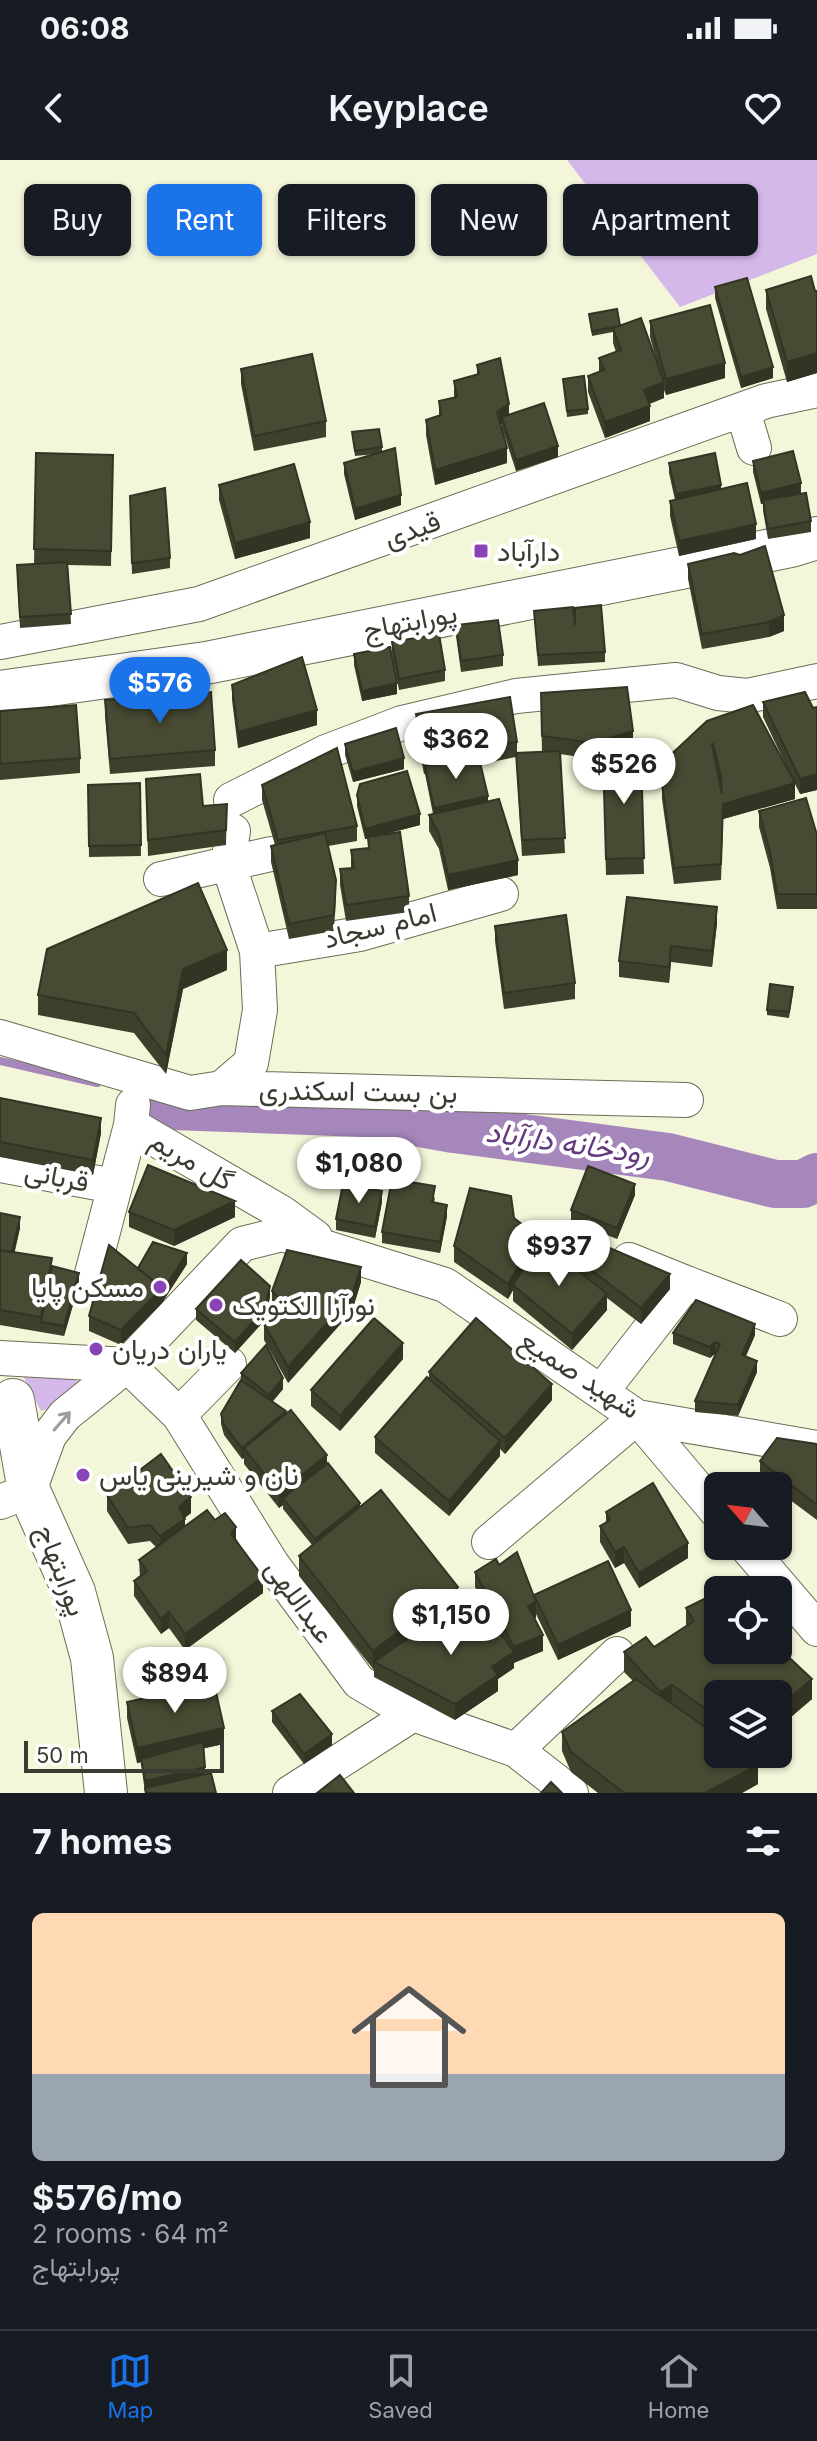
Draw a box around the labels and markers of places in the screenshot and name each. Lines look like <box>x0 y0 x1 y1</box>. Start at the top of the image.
place label: دارآباد <box>497 534 560 569</box>
marker: دارآباد <box>472 542 490 560</box>
pin: $576 <box>113 657 207 725</box>
pin: $362 <box>409 713 503 781</box>
pin: $526 <box>577 738 671 806</box>
pin: $1,080 <box>294 1137 424 1205</box>
pin: $937 <box>512 1220 606 1288</box>
place label: مسکن پایا <box>31 1270 144 1306</box>
marker: مسکن پایا <box>151 1278 169 1296</box>
place label: نورآرا الکتویک <box>232 1288 375 1323</box>
marker: نورآرا الکتویک <box>207 1296 225 1314</box>
place label: یاران دریان <box>112 1332 227 1367</box>
marker: یاران دریان <box>87 1340 105 1358</box>
place label: نان و شیرینی یاس <box>99 1458 299 1493</box>
marker: نان و شیرینی یاس <box>74 1466 92 1484</box>
pin: $1,150 <box>386 1589 516 1657</box>
pin: $894 <box>128 1647 222 1715</box>

